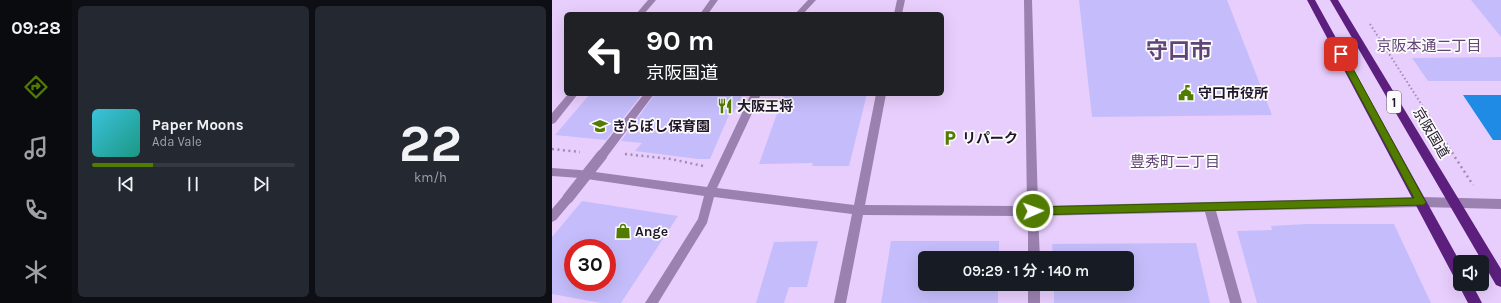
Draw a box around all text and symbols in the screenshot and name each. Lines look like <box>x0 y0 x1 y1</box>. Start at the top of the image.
text: 09:28 <box>11 17 61 39</box>
text: 90 m <box>646 24 714 57</box>
icon: left <box>580 28 632 80</box>
pin <box>1324 37 1358 71</box>
district label: 京阪本通二丁目 <box>1376 37 1482 55</box>
district label: 守口市 <box>1146 38 1212 64</box>
icon: arrive <box>1330 43 1352 65</box>
text: 京阪国道 <box>646 62 718 84</box>
icon: directions <box>22 73 50 101</box>
public building icon: 守口市役所 <box>1177 84 1195 102</box>
place label: 守口市役所 <box>1198 85 1268 102</box>
road number: 1 <box>1387 91 1401 113</box>
restaurant icon: 大阪王将 <box>716 97 734 115</box>
place label: 大阪王将 <box>737 98 793 115</box>
street label: 京阪国道 <box>1409 105 1453 161</box>
text: 22 <box>399 113 462 174</box>
text: Paper Moons <box>152 116 244 134</box>
school or university icon: きらぼし保育園 <box>591 117 609 135</box>
place label: きらぼし保育園 <box>612 118 710 135</box>
parking icon: リパーク <box>941 129 959 147</box>
place label: リパーク <box>962 130 1018 147</box>
icon: music <box>22 134 50 162</box>
text: Ada Vale <box>152 134 202 149</box>
district label: 豊秀町二丁目 <box>1130 153 1220 171</box>
text: km/h <box>414 170 447 185</box>
icon: previous <box>115 173 137 195</box>
icon: pause <box>182 173 204 195</box>
icon: next <box>250 173 272 195</box>
position arrow <box>1012 190 1054 232</box>
icon: phone <box>22 196 50 224</box>
shop icon: Ange <box>614 222 632 240</box>
place label: Ange <box>635 223 668 240</box>
speed limit sign: 30 <box>564 239 616 291</box>
map controls <box>1453 255 1489 291</box>
button: sound <box>1453 255 1489 291</box>
icon: climate <box>22 258 50 286</box>
text: 09:29 · 1 分 · 140 m <box>963 262 1089 280</box>

